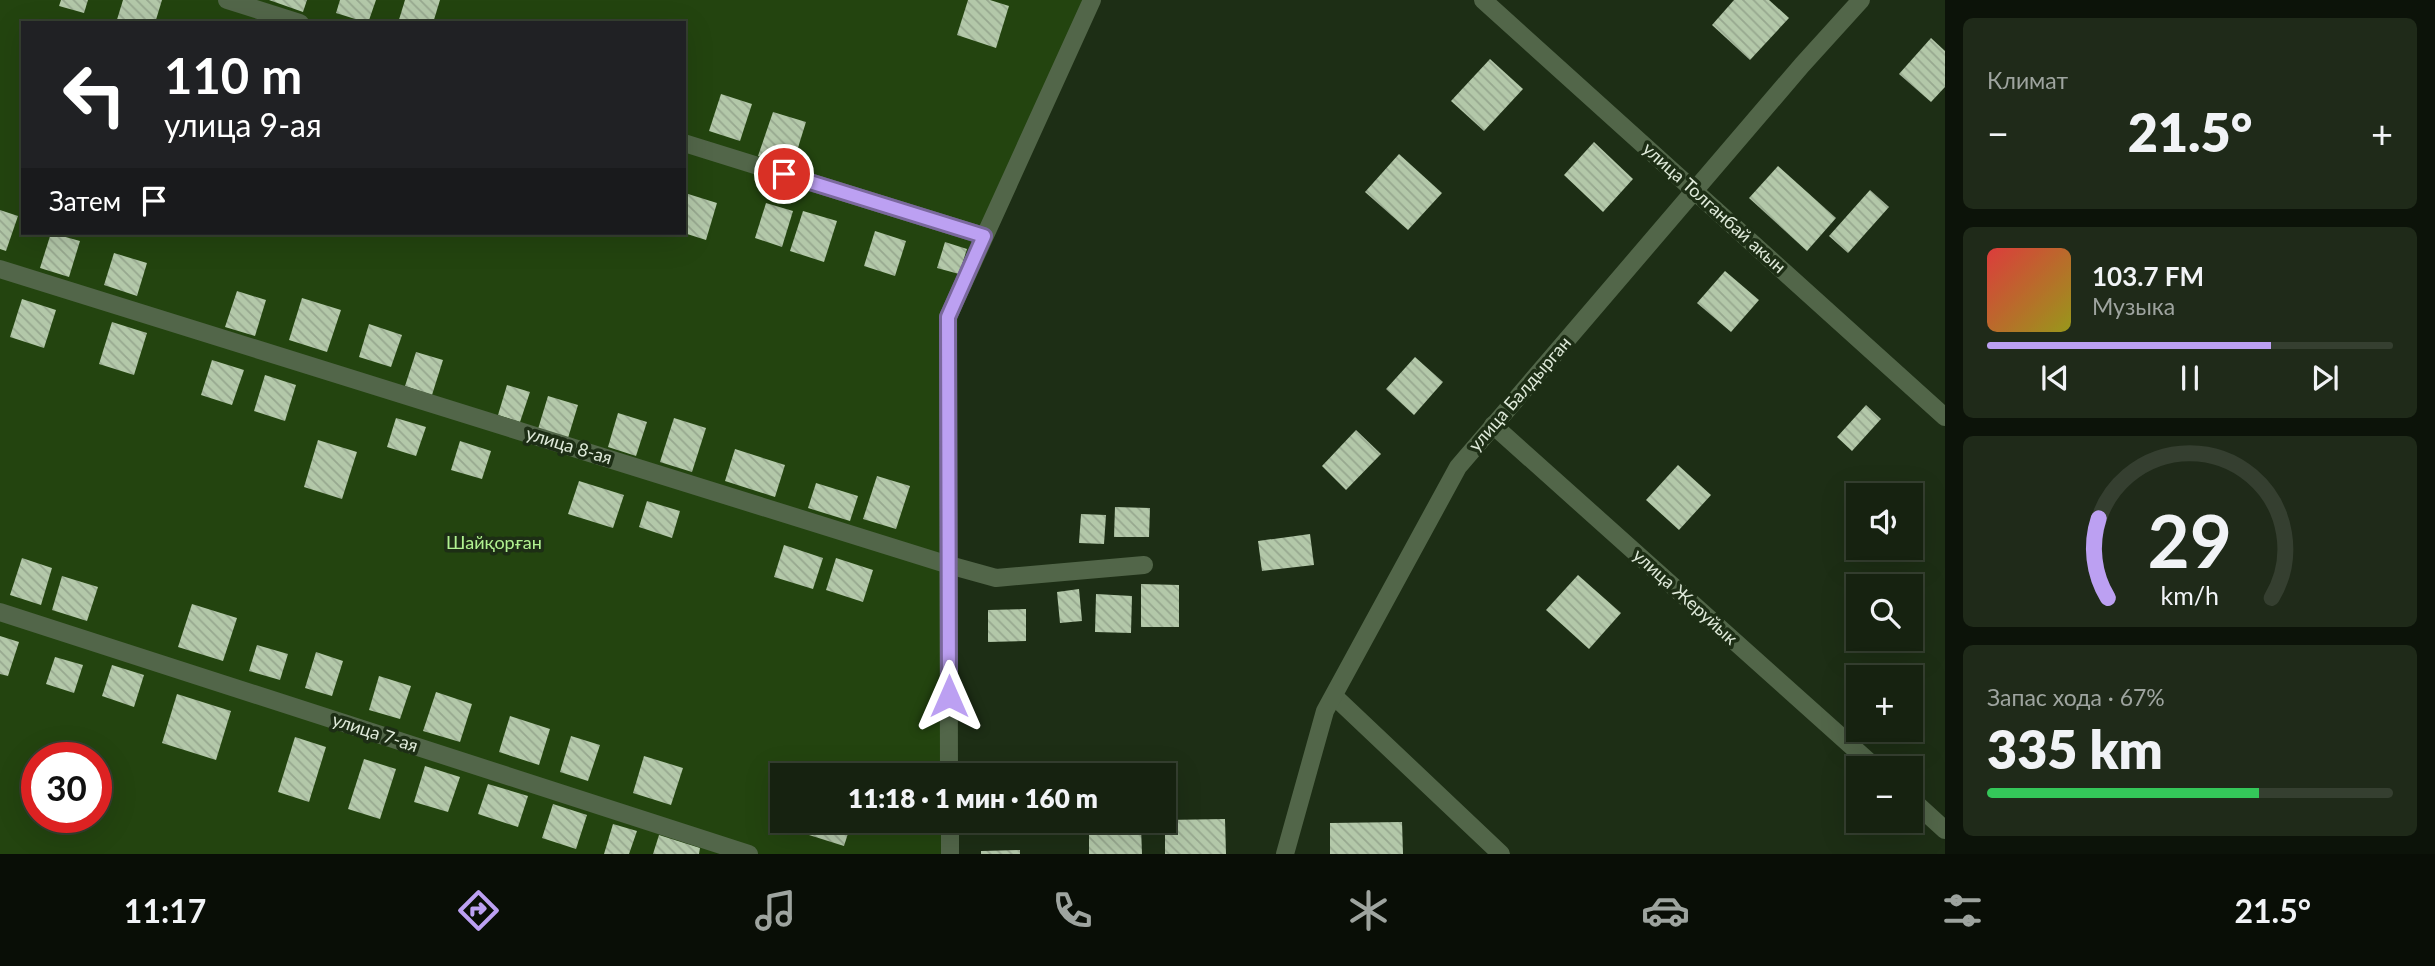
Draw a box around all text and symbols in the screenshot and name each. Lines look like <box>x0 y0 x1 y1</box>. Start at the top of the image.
text: 110 m <box>164 46 302 104</box>
icon: left <box>49 49 140 140</box>
text: Климат <box>1987 66 2068 94</box>
text: 21.5° <box>2128 101 2252 163</box>
text: улица 9-ая <box>164 105 322 144</box>
text: − <box>1987 110 2009 156</box>
text: + <box>2371 110 2393 156</box>
street label: улица Толганбай акын <box>1639 137 1791 277</box>
pin <box>754 144 814 204</box>
icon: arrive <box>765 155 803 193</box>
icon: arrive <box>135 182 173 220</box>
text: Затем <box>49 185 121 217</box>
text: 103.7 FM <box>2092 260 2204 292</box>
text: Музыка <box>2092 292 2175 320</box>
street label: улица Балдырган <box>1463 331 1575 455</box>
icon: previous <box>2036 359 2074 397</box>
icon: pause <box>2171 359 2209 397</box>
icon: next <box>2306 359 2344 397</box>
street label: улица 8-ая <box>524 422 615 469</box>
map controls <box>1846 483 1923 833</box>
button: sound <box>1846 483 1923 560</box>
text: 29 <box>2148 496 2232 584</box>
park label: Шайқорған <box>446 531 542 553</box>
street label: улица Жеруйык <box>1629 544 1743 649</box>
button: search <box>1846 574 1923 651</box>
text: km/h <box>2161 579 2219 609</box>
position arrow <box>912 659 986 733</box>
button: + <box>1846 665 1923 742</box>
text: Запас хода · 67% <box>1987 683 2165 711</box>
street label: улица 7-ая <box>330 708 421 756</box>
text: 335 km <box>1987 718 2163 780</box>
speed limit sign: 30 <box>21 742 112 833</box>
button: − <box>1846 756 1923 833</box>
text: 11:18 · 1 мин · 160 m <box>848 782 1098 814</box>
icon: directions <box>454 886 503 935</box>
icon: music <box>751 886 800 935</box>
icon: phone <box>1048 886 1097 935</box>
icon: climate <box>1344 886 1393 935</box>
icon: car <box>1641 886 1690 935</box>
icon: filters <box>1938 886 1987 935</box>
text: 11:17 <box>124 891 206 930</box>
text: 21.5° <box>2234 891 2311 930</box>

